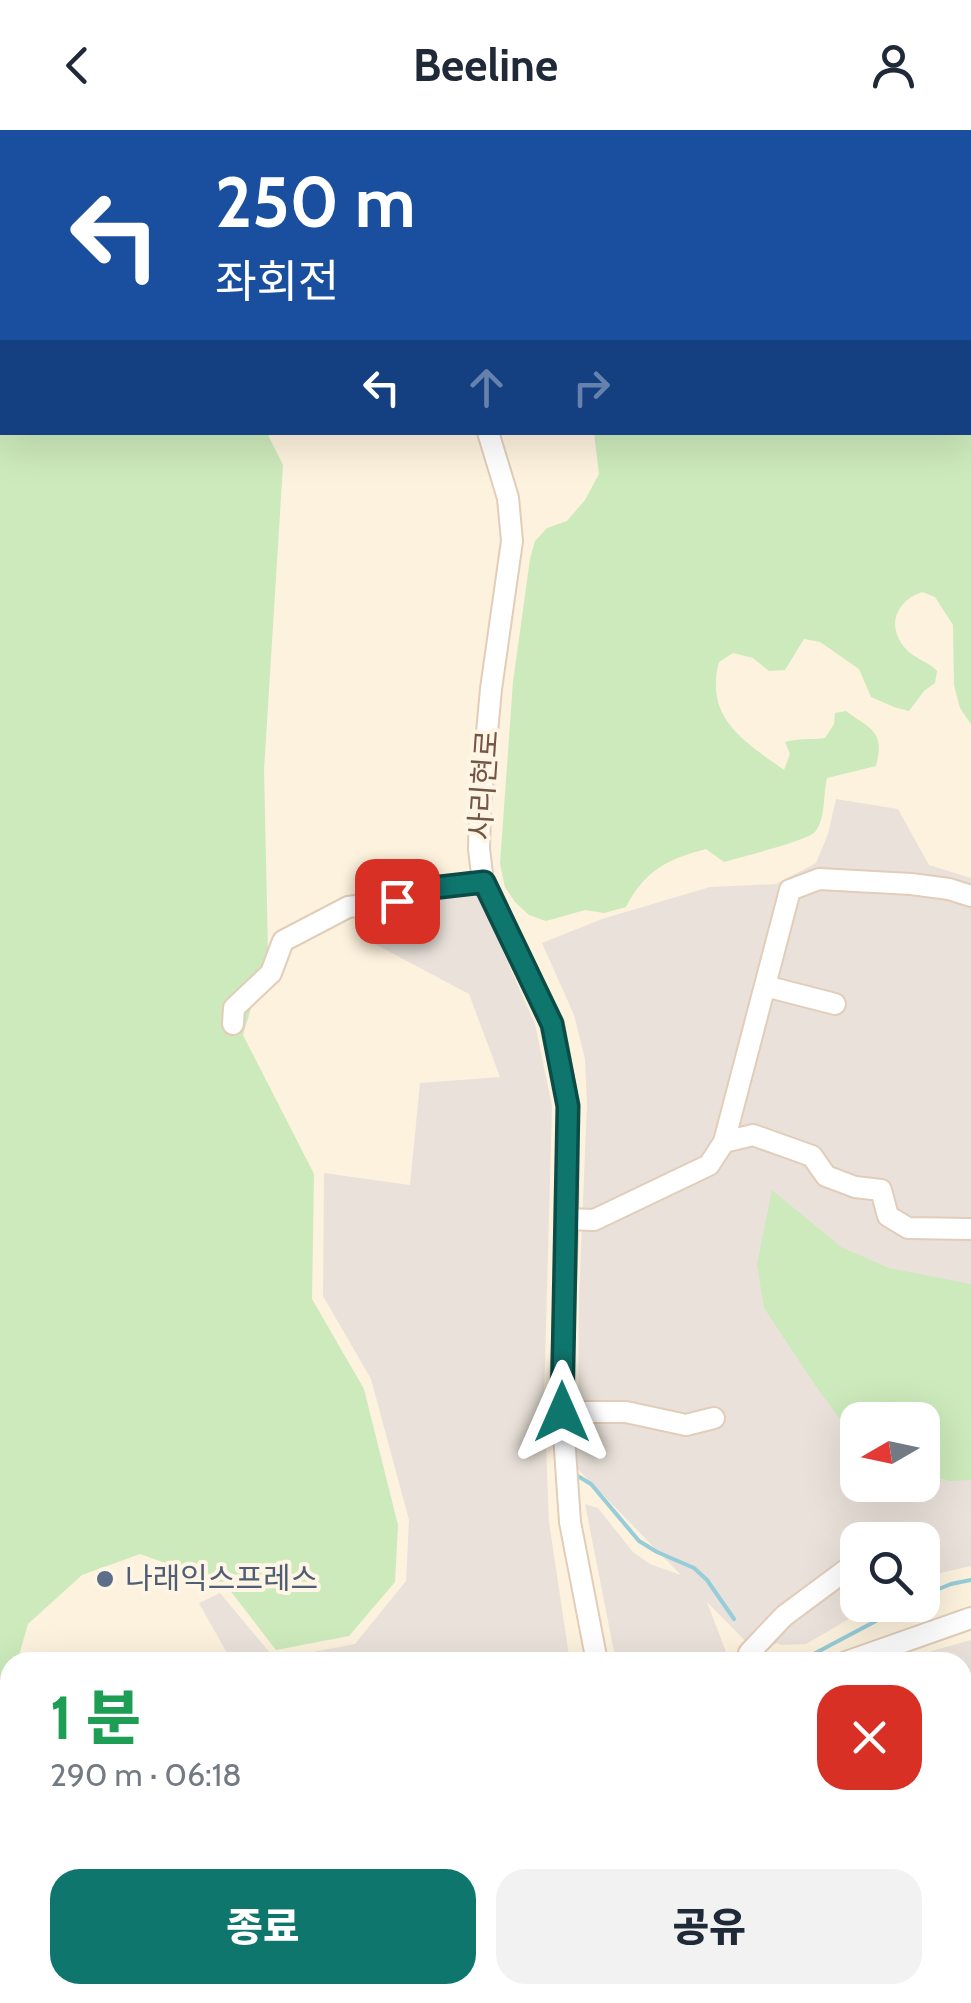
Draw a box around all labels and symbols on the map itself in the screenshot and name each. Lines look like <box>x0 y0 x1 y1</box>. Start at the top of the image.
street label: 사리현로 <box>461 729 506 841</box>
pin <box>355 859 440 944</box>
position arrow <box>510 1360 614 1464</box>
north arrow <box>840 1402 940 1502</box>
place label: 나래익스프레스 <box>125 1560 318 1597</box>
marker: 나래익스프레스 <box>94 1568 116 1590</box>

